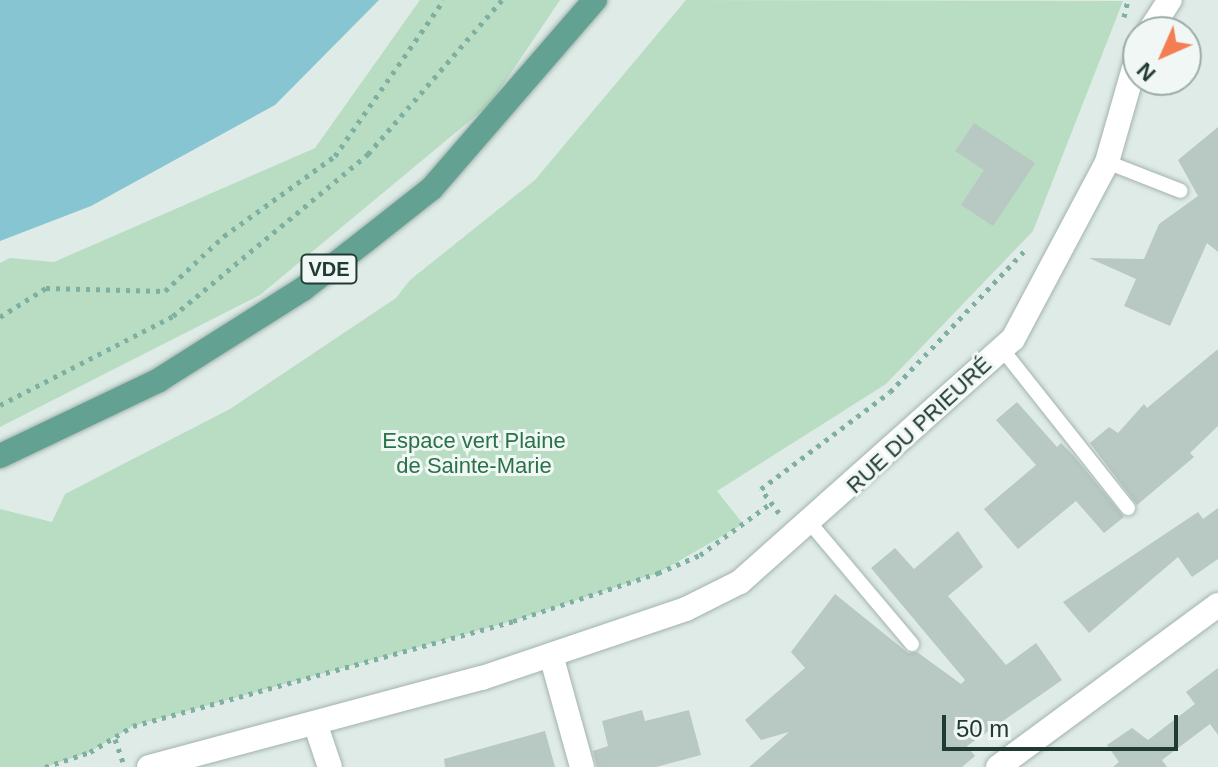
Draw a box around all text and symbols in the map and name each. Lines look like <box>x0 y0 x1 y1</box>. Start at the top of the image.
north arrow <box>1122 16 1202 96</box>
text: N <box>1132 57 1161 86</box>
road number: VDE <box>299 253 359 285</box>
street label: RUE DU PRIEURÉ <box>841 351 997 499</box>
park label: Espace vert Plaine de Sainte-Marie <box>382 427 566 478</box>
scale bar <box>946 699 1182 749</box>
text: 50 m <box>956 715 1009 742</box>

